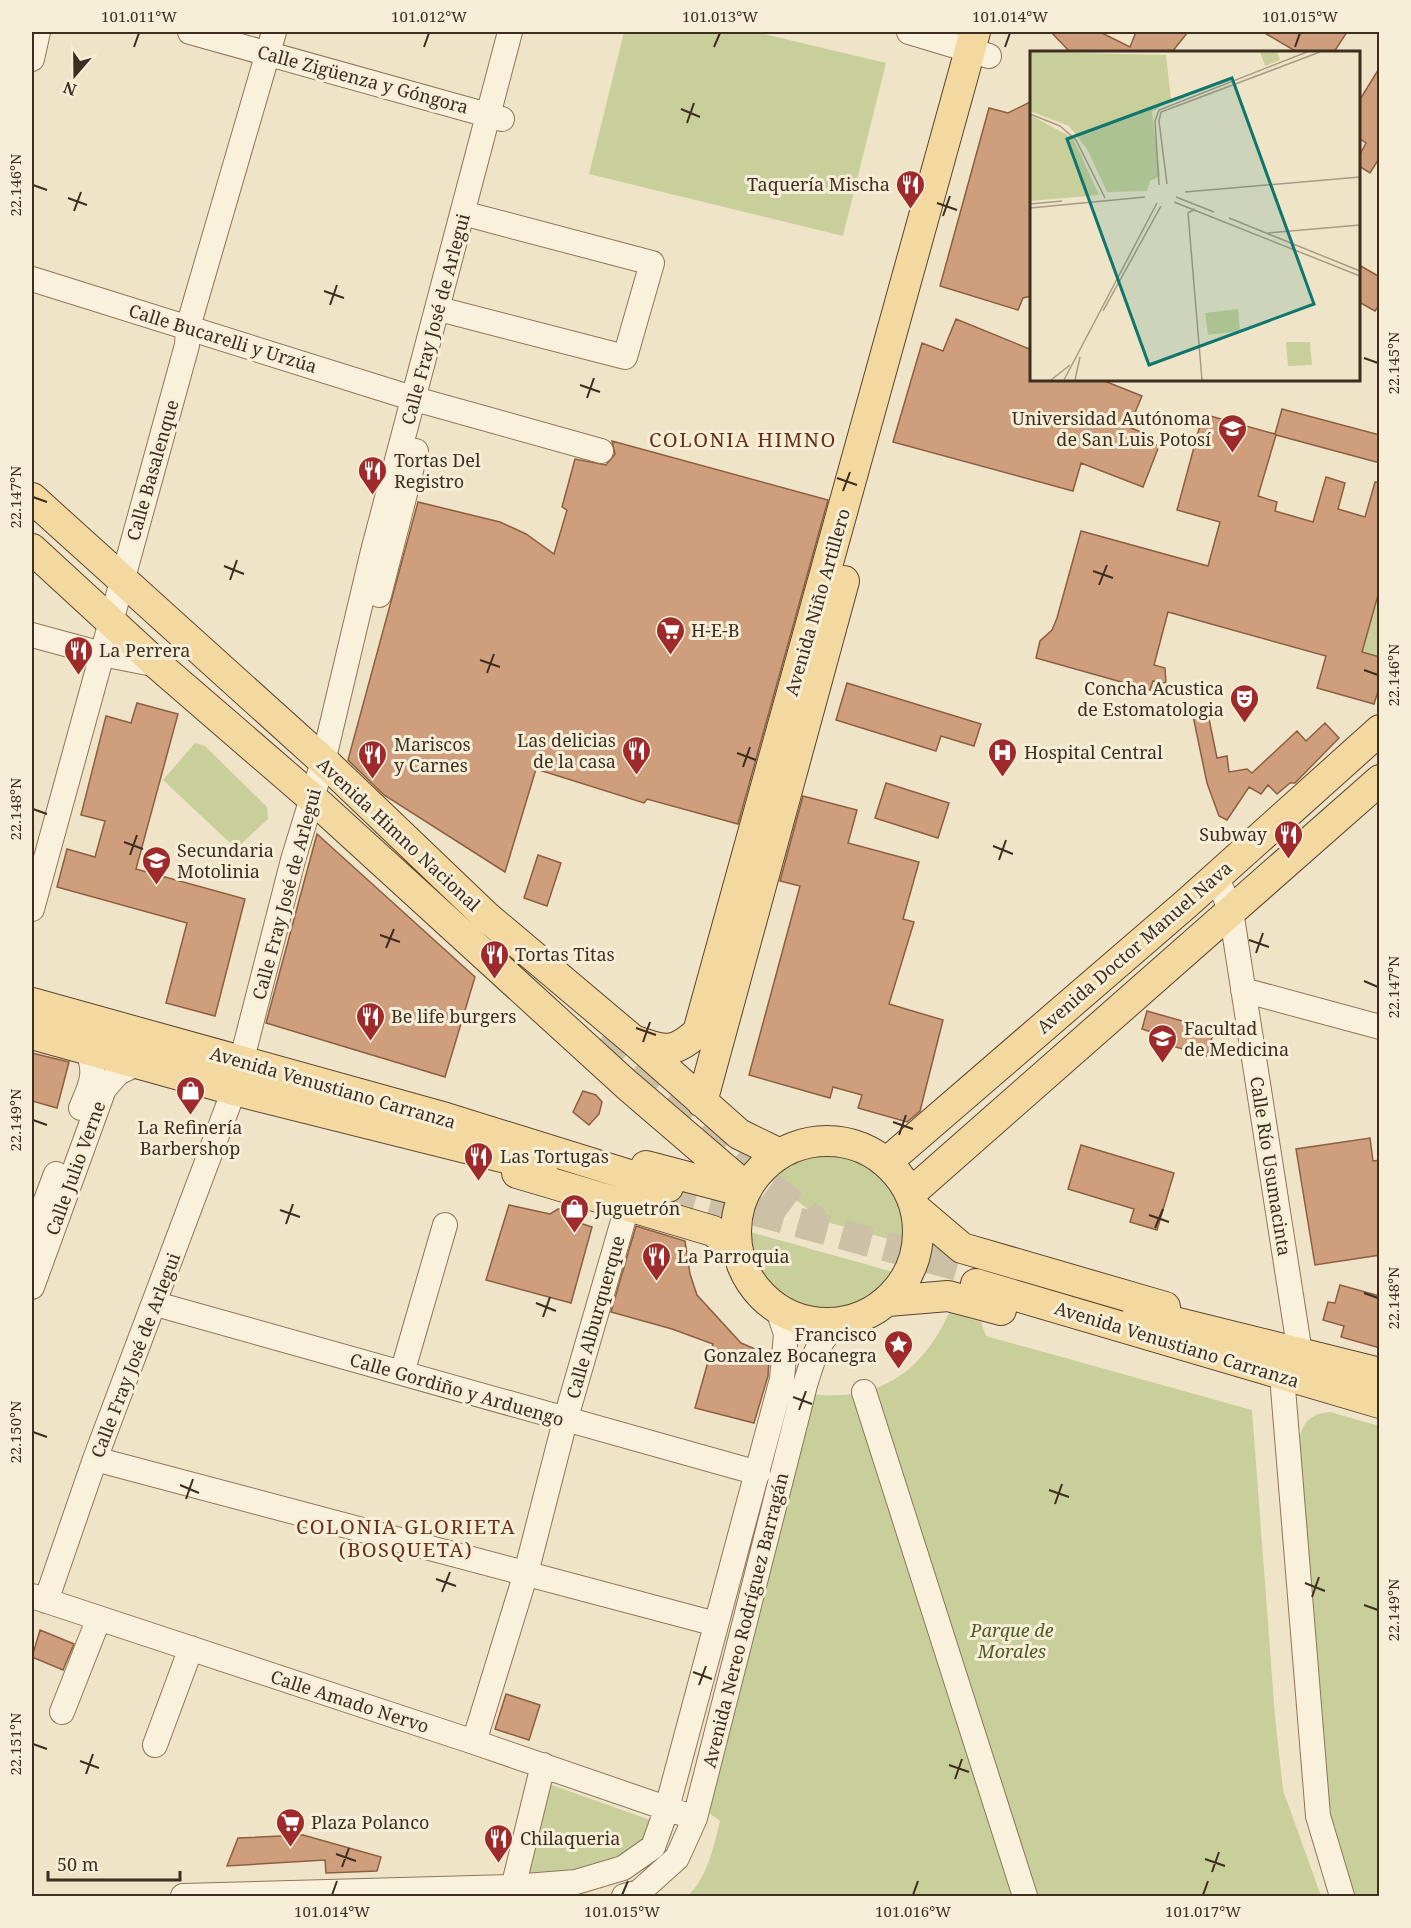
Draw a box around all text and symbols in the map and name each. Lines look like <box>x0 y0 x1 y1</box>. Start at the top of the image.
text: 101.011°W <box>101 6 177 26</box>
text: 101.012°W <box>391 6 467 26</box>
text: 101.013°W <box>682 6 758 26</box>
text: 101.014°W <box>972 6 1048 26</box>
text: 101.015°W <box>1262 6 1338 26</box>
street label: Calle Zigüenza y Góngora <box>255 39 471 119</box>
north arrow <box>45 45 105 105</box>
inset map <box>1030 51 1360 381</box>
text: N <box>60 76 80 102</box>
text: 22.146°N <box>5 153 25 217</box>
restaurant icon: Taquería Mischa <box>895 168 927 210</box>
place label: Taquería Mischa <box>747 172 890 196</box>
street label: Calle Fray José de Arlegui <box>395 210 475 427</box>
street label: Calle Bucarelli y Urzúa <box>126 298 320 378</box>
text: 22.145°N <box>1383 331 1403 395</box>
street label: Calle Basalenque <box>120 397 184 543</box>
place label: Universidad Autónoma de San Luis Potosí <box>1012 406 1211 451</box>
school or university icon: Universidad Autónoma de San Luis Potosí <box>1216 412 1248 454</box>
district label: COLONIA HIMNO <box>649 426 837 453</box>
place label: Tortas Del Registro <box>394 448 481 493</box>
restaurant icon: Tortas Del Registro <box>357 454 389 496</box>
text: 22.147°N <box>5 465 25 529</box>
street label: Avenida Niño Artillero <box>779 505 855 699</box>
supermarket icon: H-E-B <box>654 614 686 656</box>
place label: H-E-B <box>691 618 739 642</box>
restaurant icon: La Perrera <box>62 634 94 676</box>
place label: La Perrera <box>99 638 190 662</box>
text: 22.146°N <box>1383 643 1403 707</box>
place label: Concha Acustica de Estomatologia <box>1077 676 1224 721</box>
theatre icon: Concha Acustica de Estomatologia <box>1229 682 1261 724</box>
place label: Las delicias de la casa <box>517 728 616 773</box>
place label: Mariscos y Carnes <box>394 732 471 777</box>
restaurant icon: Las delicias de la casa <box>621 734 653 776</box>
hospital icon: Hospital Central <box>987 736 1019 778</box>
restaurant icon: Mariscos y Carnes <box>357 738 389 780</box>
place label: Hospital Central <box>1024 740 1163 764</box>
street label: Avenida Himno Nacional <box>312 752 486 916</box>
text: 22.148°N <box>5 777 25 841</box>
street label: Calle Fray José de Arlegui <box>246 785 326 1002</box>
restaurant icon: Subway <box>1272 818 1304 860</box>
place label: Subway <box>1199 822 1268 846</box>
place label: Secundaria Motolinia <box>177 838 274 883</box>
school or university icon: Secundaria Motolinia <box>140 844 172 886</box>
street label: Avenida Doctor Manuel Nava <box>1031 855 1237 1039</box>
restaurant icon: Tortas Titas <box>478 938 510 980</box>
place label: Tortas Titas <box>515 942 615 966</box>
text: 22.147°N <box>1383 955 1403 1019</box>
restaurant icon: Be life burgers <box>354 1000 386 1042</box>
place label: Be life burgers <box>391 1004 516 1028</box>
place label: Facultad de Medicina <box>1184 1016 1289 1061</box>
school or university icon: Facultad de Medicina <box>1147 1022 1179 1064</box>
street label: Avenida Venustiano Carranza <box>207 1040 459 1134</box>
shop icon: La Refinería Barbershop <box>174 1074 206 1116</box>
street label: Calle Río Usumacinta <box>1245 1074 1297 1258</box>
text: 22.149°N <box>5 1088 25 1152</box>
street label: Calle Julio Verne <box>40 1097 110 1239</box>
place label: La Refinería Barbershop <box>137 1115 243 1160</box>
restaurant icon: Las Tortugas <box>463 1140 495 1182</box>
place label: Las Tortugas <box>500 1144 609 1168</box>
shop icon: Juguetrón <box>558 1192 590 1234</box>
place label: Juguetrón <box>594 1196 681 1220</box>
street label: Calle Alburquerque <box>560 1233 630 1401</box>
restaurant icon: La Parroquia <box>640 1240 672 1282</box>
place label: La Parroquia <box>677 1244 790 1268</box>
street label: Calle Fray José de Arlegui <box>85 1249 185 1461</box>
text: 22.148°N <box>1383 1266 1403 1330</box>
street label: Avenida Venustiano Carranza <box>1052 1295 1302 1393</box>
place label: Francisco Gonzalez Bocanegra <box>703 1322 877 1367</box>
place icon: Francisco Gonzalez Bocanegra <box>882 1328 914 1370</box>
street label: Calle Gordiño y Arduengo <box>347 1347 567 1431</box>
text: 22.150°N <box>5 1400 25 1464</box>
street label: Avenida Nereo Rodríguez Barragán <box>697 1469 793 1770</box>
district label: COLONIA GLORIETA (BOSQUETA) <box>296 1513 516 1563</box>
text: 22.149°N <box>1383 1578 1403 1642</box>
park label: Parque de Morales <box>969 1618 1054 1663</box>
street label: Calle Amado Nervo <box>268 1664 432 1738</box>
text: 22.151°N <box>5 1712 25 1776</box>
supermarket icon: Plaza Polanco <box>274 1806 306 1848</box>
place label: Plaza Polanco <box>311 1810 429 1834</box>
restaurant icon: Chilaqueria <box>483 1822 515 1864</box>
place label: Chilaqueria <box>520 1826 620 1850</box>
scale bar <box>48 1844 180 1882</box>
text: 50 m <box>57 1852 99 1876</box>
text: 101.014°W <box>294 1901 370 1921</box>
text: 101.015°W <box>584 1901 660 1921</box>
text: 101.016°W <box>875 1901 951 1921</box>
text: 101.017°W <box>1165 1901 1241 1921</box>

